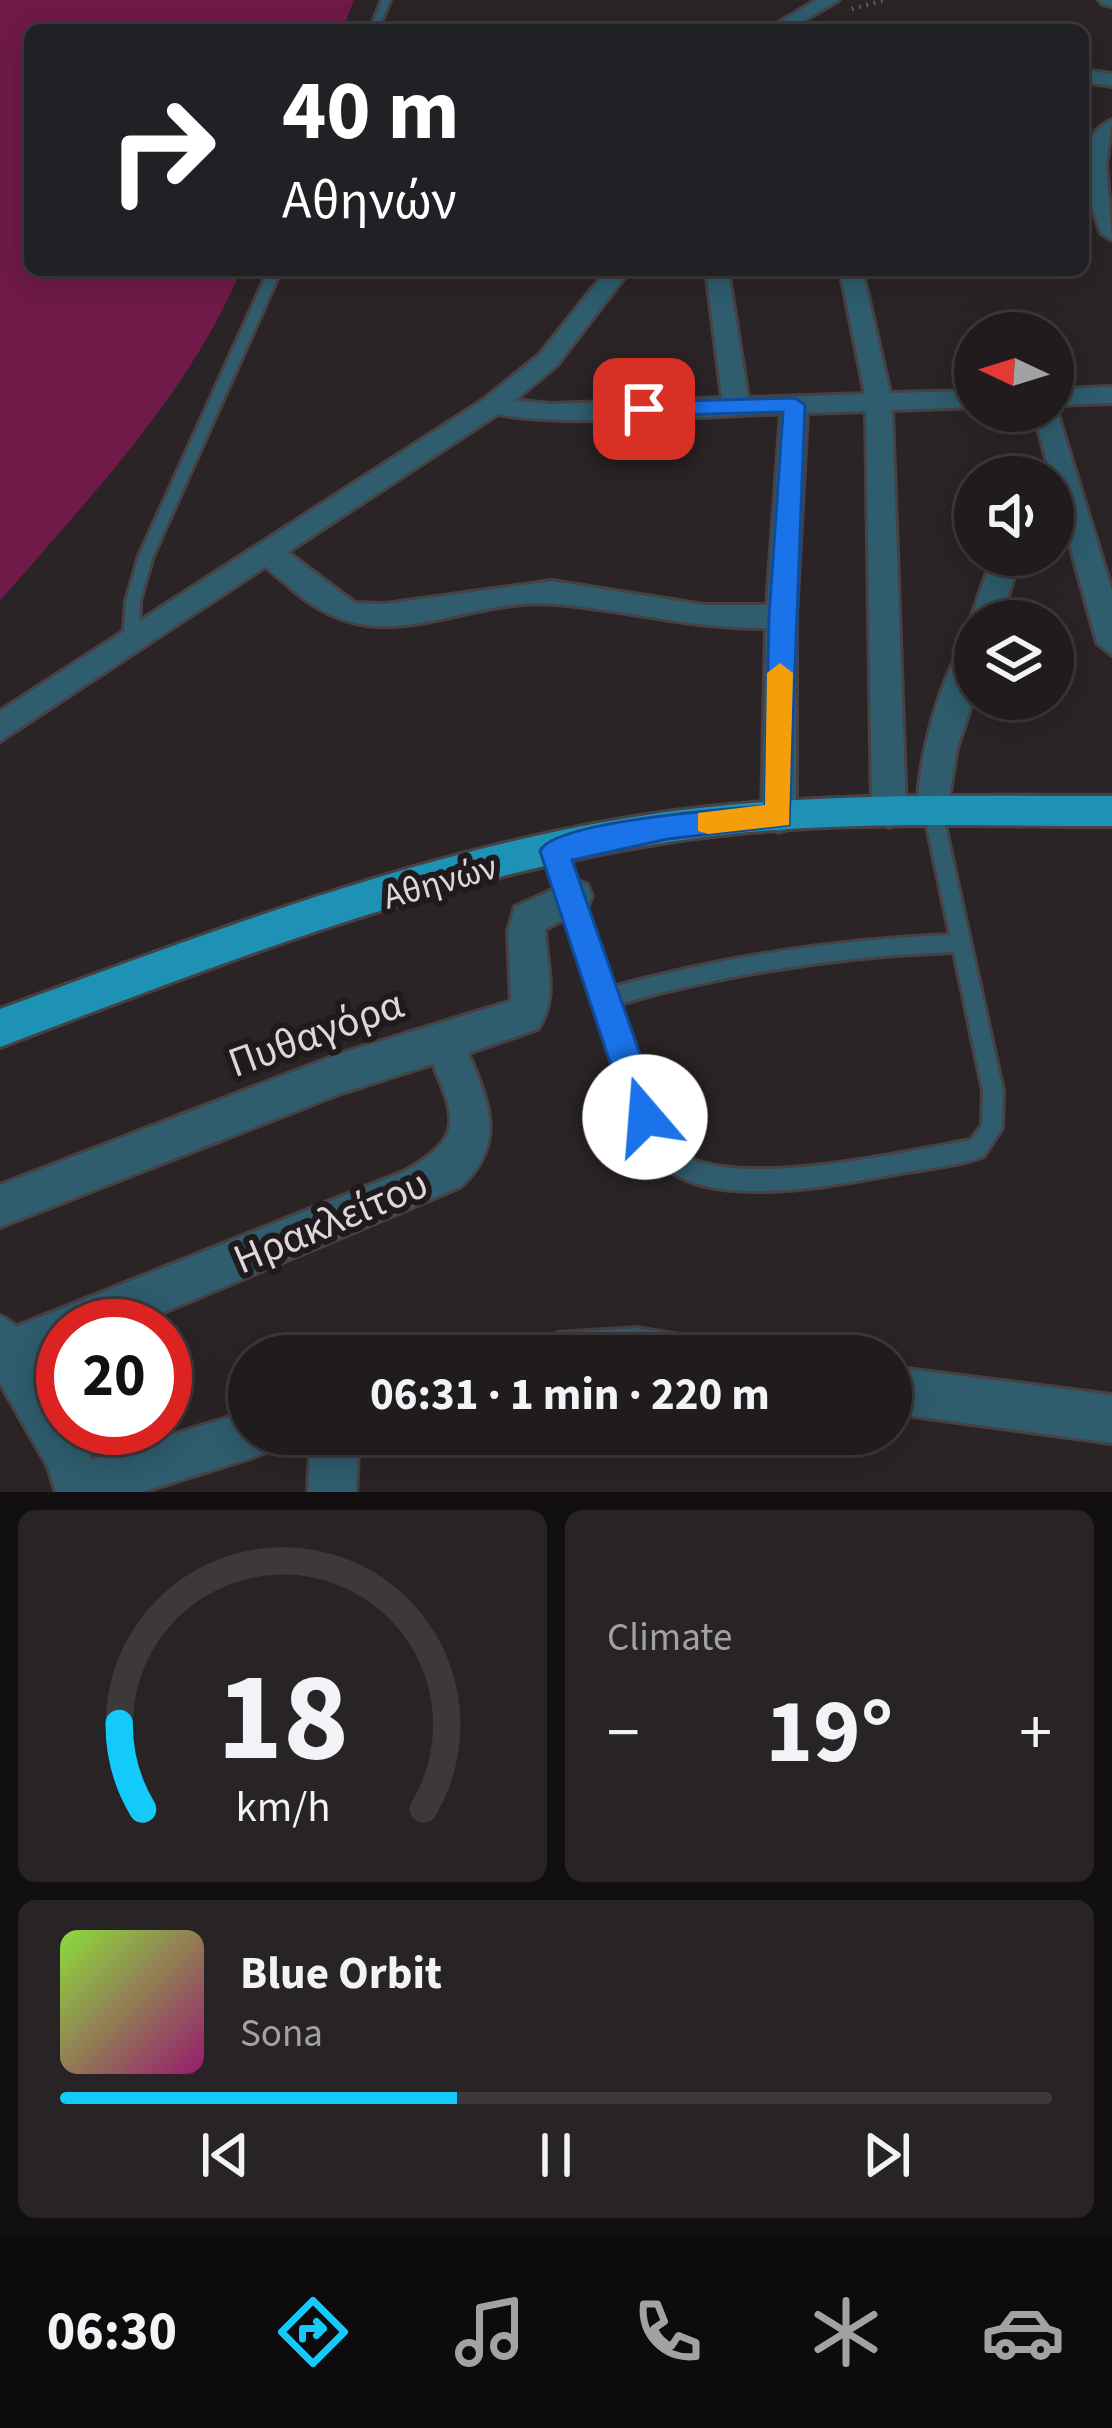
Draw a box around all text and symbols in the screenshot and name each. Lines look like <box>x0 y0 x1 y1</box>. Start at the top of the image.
text: 40 m <box>282 52 460 172</box>
icon: right <box>84 72 240 228</box>
text: Αθηνών <box>282 163 456 240</box>
north arrow <box>954 312 1074 432</box>
map controls <box>954 312 1074 720</box>
pin <box>593 358 695 460</box>
icon: arrive <box>611 376 677 442</box>
button: sound <box>954 456 1074 576</box>
button: layers <box>954 600 1074 720</box>
street label: Αθηνών <box>377 841 503 923</box>
street label: Πυθαγόρα <box>220 975 412 1093</box>
position arrow <box>582 1054 708 1180</box>
street label: Ηρακλείτου <box>225 1154 437 1290</box>
speed limit sign: 20 <box>36 1299 192 1455</box>
text: 06:31 · 1 min · 220 m <box>370 1363 770 1427</box>
text: Climate <box>607 1610 732 1666</box>
text: 18 <box>217 1630 348 1808</box>
text: 19° <box>766 1669 893 1797</box>
text: − <box>607 1686 640 1780</box>
text: + <box>1019 1686 1052 1780</box>
text: km/h <box>235 1777 330 1838</box>
text: Blue Orbit <box>240 1942 442 2006</box>
text: Sona <box>240 2006 323 2062</box>
icon: previous <box>192 2122 258 2188</box>
icon: pause <box>523 2122 589 2188</box>
icon: next <box>854 2122 920 2188</box>
icon: directions <box>271 2290 355 2374</box>
icon: music <box>448 2290 532 2374</box>
icon: phone <box>626 2290 710 2374</box>
icon: climate <box>804 2290 888 2374</box>
icon: car <box>981 2290 1065 2374</box>
text: 06:30 <box>47 2294 177 2371</box>

